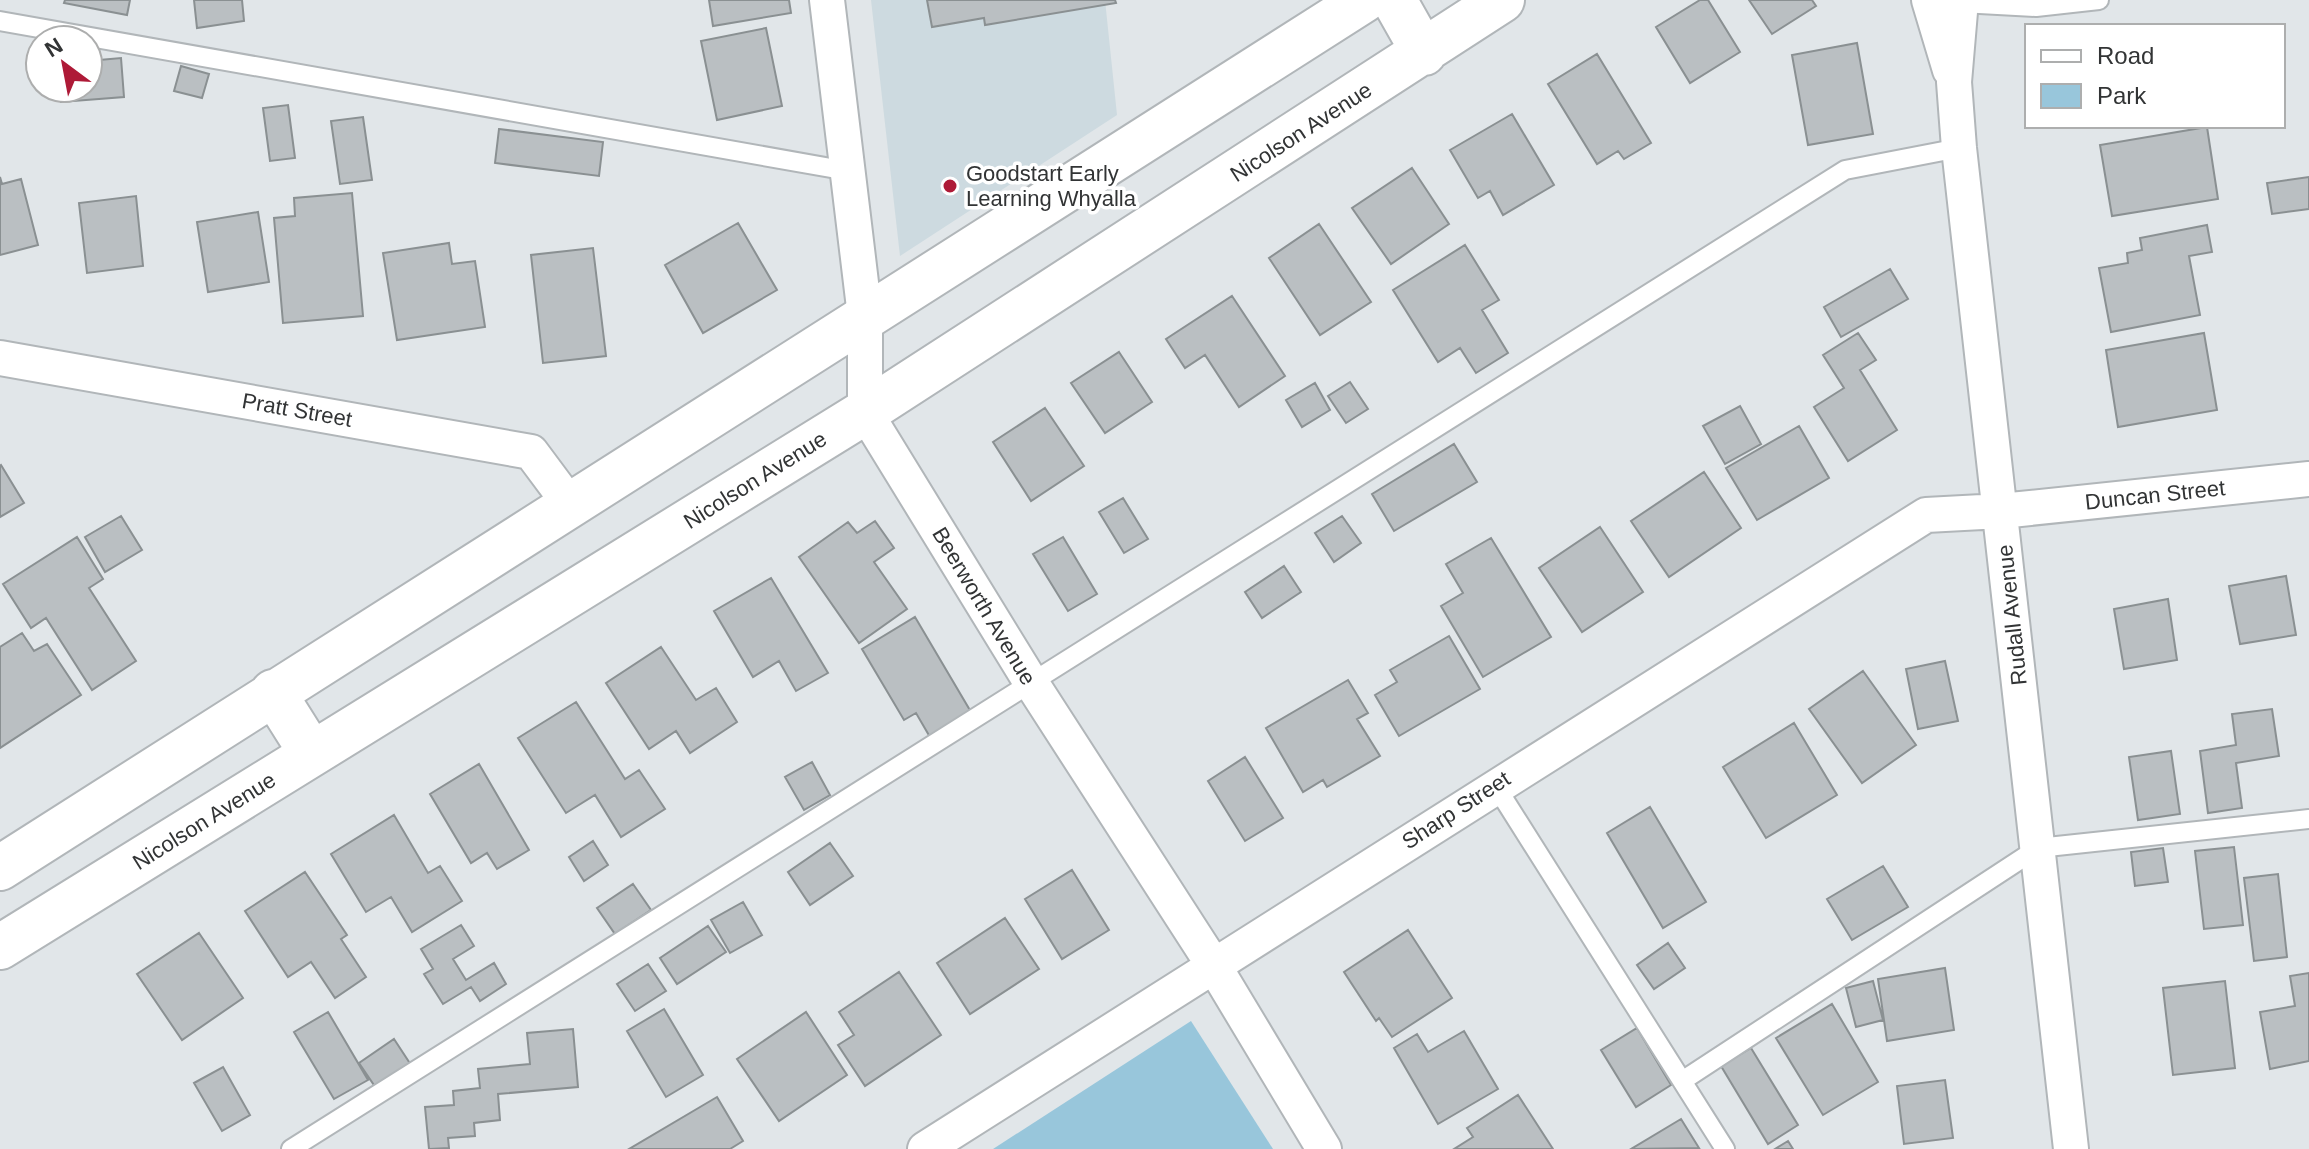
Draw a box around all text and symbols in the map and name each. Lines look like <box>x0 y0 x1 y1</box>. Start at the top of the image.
north arrow <box>24 24 104 104</box>
legend <box>2025 24 2285 128</box>
text: N <box>40 33 67 62</box>
text: Road <box>2097 42 2154 69</box>
street label: Nicolson Avenue <box>1226 77 1376 187</box>
text: Park <box>2097 82 2147 109</box>
place label: Goodstart Early Learning Whyalla <box>966 161 1137 211</box>
marker: Goodstart Early Learning Whyalla <box>941 177 959 195</box>
street label: Pratt Street <box>240 388 354 432</box>
street label: Nicolson Avenue <box>679 426 831 534</box>
street label: Duncan Street <box>2084 475 2226 515</box>
street label: Beerworth Avenue <box>927 523 1041 689</box>
street label: Rudall Avenue <box>1992 543 2032 687</box>
street label: Sharp Street <box>1397 766 1515 854</box>
street label: Nicolson Avenue <box>128 767 280 875</box>

